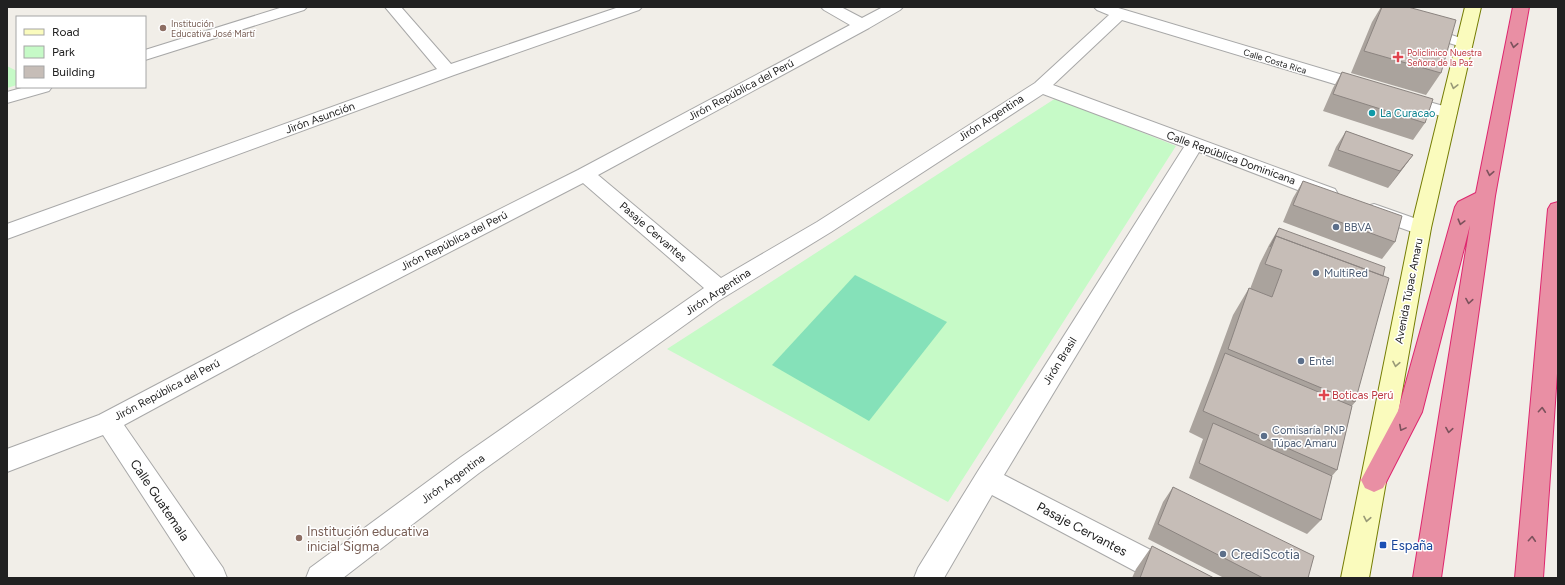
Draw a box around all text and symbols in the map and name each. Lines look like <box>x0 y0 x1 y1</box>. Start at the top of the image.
legend <box>16 16 146 88</box>
place label: Institución Educativa José Martí <box>171 18 256 39</box>
marker: Institución Educativa José Martí <box>158 23 168 33</box>
text: Road <box>52 25 80 39</box>
one-way arrow <box>1510 42 1518 48</box>
text: Park <box>52 45 75 59</box>
street label: Calle Costa Rica <box>1242 46 1308 76</box>
place label: Policlinico Nuestra Señora de la Paz <box>1407 47 1482 68</box>
marker: Policlinico Nuestra Señora de la Paz <box>1392 51 1404 63</box>
street label: Jirón República del Perú <box>686 57 796 123</box>
text: Building <box>52 65 95 79</box>
one-way arrow <box>1451 83 1459 89</box>
street label: Jirón Argentina <box>956 92 1026 144</box>
street label: Jirón Asunción <box>283 99 357 137</box>
place label: La Curacao <box>1380 107 1435 120</box>
marker: La Curacao <box>1367 108 1377 118</box>
street label: Calle República Dominicana <box>1165 129 1297 187</box>
one-way arrow <box>1486 170 1494 176</box>
street label: Pasaje Cervantes <box>617 199 689 265</box>
street label: Jirón República del Perú <box>398 208 510 274</box>
one-way arrow <box>1457 219 1465 225</box>
place label: BBVA <box>1344 221 1373 234</box>
marker: BBVA <box>1331 222 1341 232</box>
street label: Avenida Túpac Amaru <box>1392 237 1426 345</box>
street label: Jirón Argentina <box>683 266 753 318</box>
place label: MultiRed <box>1324 267 1368 280</box>
marker: MultiRed <box>1311 268 1321 278</box>
one-way arrow <box>1465 298 1474 305</box>
street label: Jirón Brasil <box>1040 335 1080 387</box>
place label: Entel <box>1309 355 1334 368</box>
marker: Entel <box>1296 356 1306 366</box>
street label: Jirón República del Perú <box>112 357 222 423</box>
one-way arrow <box>1392 361 1400 367</box>
place label: Boticas Perú <box>1332 389 1393 402</box>
marker: Boticas Perú <box>1319 390 1329 400</box>
one-way arrow <box>1538 406 1547 413</box>
one-way arrow <box>1399 423 1406 431</box>
place label: Comisaría PNP Túpac Amaru <box>1272 424 1345 450</box>
one-way arrow <box>1445 427 1454 433</box>
marker: Comisaría PNP Túpac Amaru <box>1259 431 1269 441</box>
street label: Jirón Argentina <box>419 452 487 506</box>
street label: Calle Guatemala <box>127 456 193 544</box>
street label: Pasaje Cervantes <box>1034 499 1130 559</box>
one-way arrow <box>1363 516 1371 522</box>
place label: Institución educativa inicial Sigma <box>307 524 429 554</box>
marker: Institución educativa inicial Sigma <box>294 533 304 543</box>
one-way arrow <box>1528 536 1537 542</box>
place label: España <box>1391 538 1433 553</box>
marker: España <box>1378 540 1388 550</box>
place label: CrediScotia <box>1231 547 1300 562</box>
marker: CrediScotia <box>1218 549 1228 559</box>

